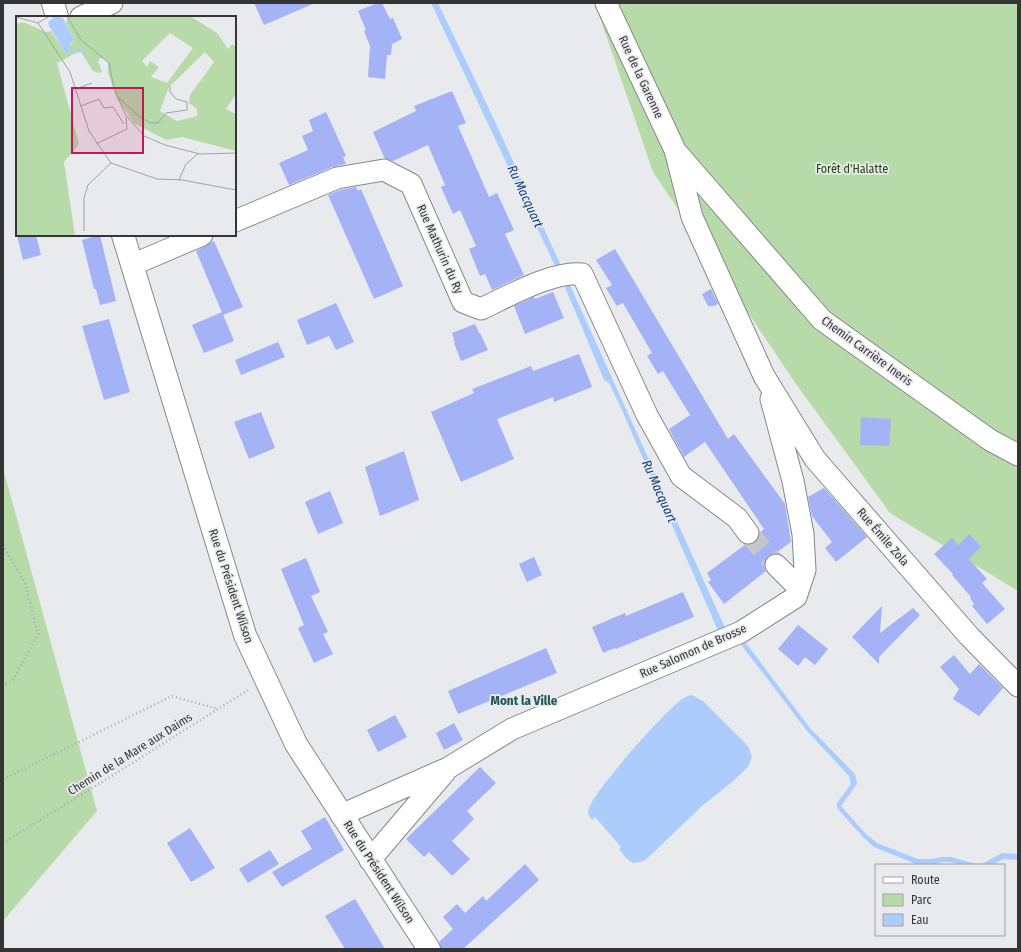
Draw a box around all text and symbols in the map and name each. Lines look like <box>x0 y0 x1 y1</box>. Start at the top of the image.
inset map <box>16 16 236 236</box>
street label: Rue de la Garenne <box>616 33 666 121</box>
park label: Forêt d'Halatte <box>816 162 888 176</box>
water label: Ru Macquart <box>505 163 547 230</box>
street label: Rue Mathurin du Ry <box>414 202 466 296</box>
street label: Chemin Carrière Ineris <box>819 313 915 389</box>
water label: Ru Macquart <box>639 458 680 526</box>
street label: Rue Émile Zola <box>854 505 913 569</box>
street label: Rue du Président Wilson <box>206 527 256 645</box>
street label: Rue Salomon de Brosse <box>637 621 749 681</box>
district label: Mont la Ville <box>491 693 558 708</box>
street label: Chemin de la Mare aux Daims <box>65 710 195 798</box>
street label: Rue du Président Wilson <box>341 818 417 926</box>
legend <box>875 864 1005 936</box>
text: Route <box>911 873 940 887</box>
text: Parc <box>911 893 932 907</box>
text: Eau <box>911 913 929 927</box>

